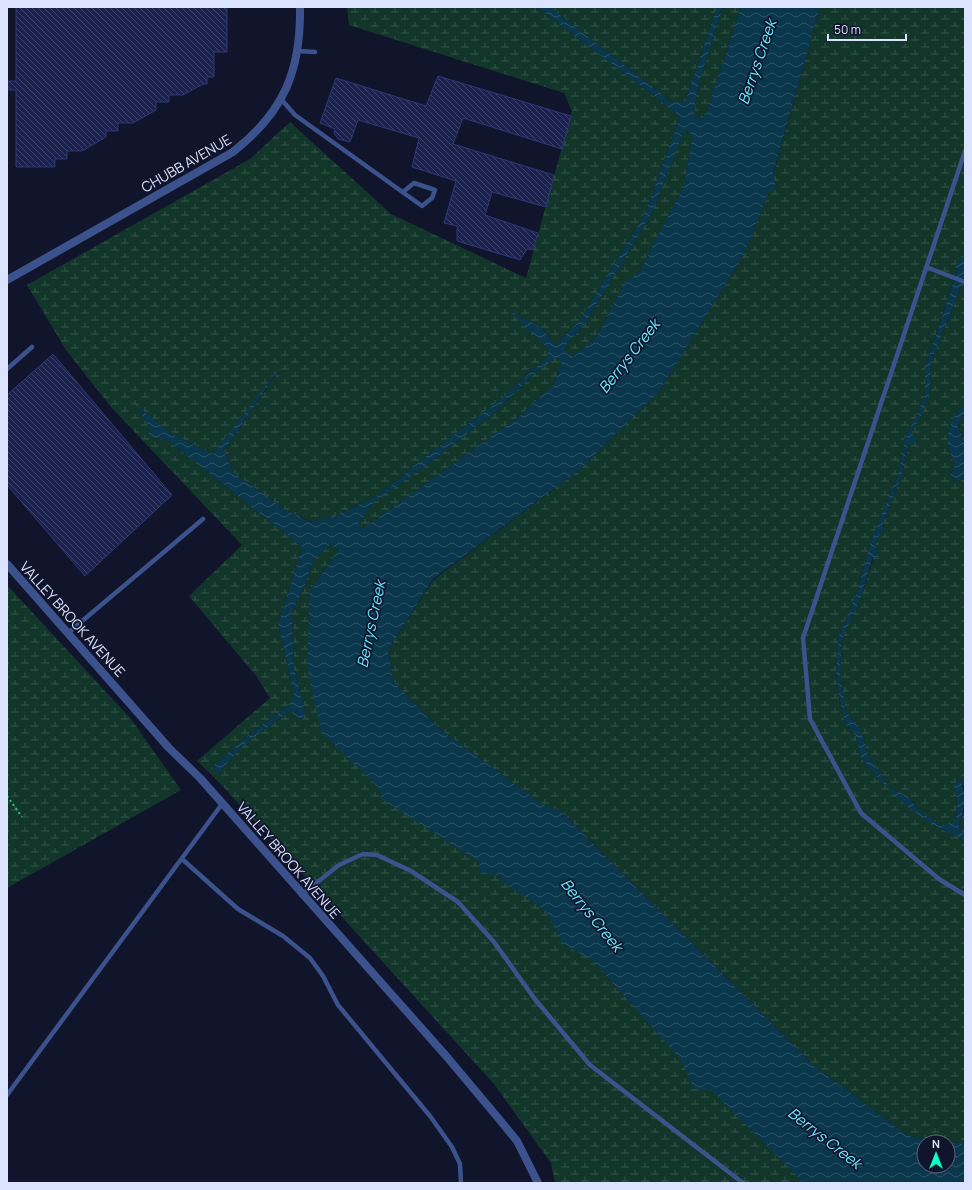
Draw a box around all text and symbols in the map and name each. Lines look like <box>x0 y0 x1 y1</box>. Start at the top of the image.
water label: Berrys Creek <box>733 14 782 107</box>
scale bar <box>828 16 906 42</box>
text: 50 m <box>834 21 861 38</box>
street label: CHUBB AVENUE <box>137 129 235 197</box>
water label: Berrys Creek <box>594 313 666 397</box>
street label: VALLEY BROOK AVENUE <box>16 557 130 681</box>
water label: Berrys Creek <box>352 576 391 669</box>
street label: VALLEY BROOK AVENUE <box>233 798 345 922</box>
water label: Berrys Creek <box>556 874 630 958</box>
water label: Berrys Creek <box>784 1103 868 1175</box>
north arrow <box>916 1134 956 1174</box>
text: N <box>932 1136 940 1151</box>

